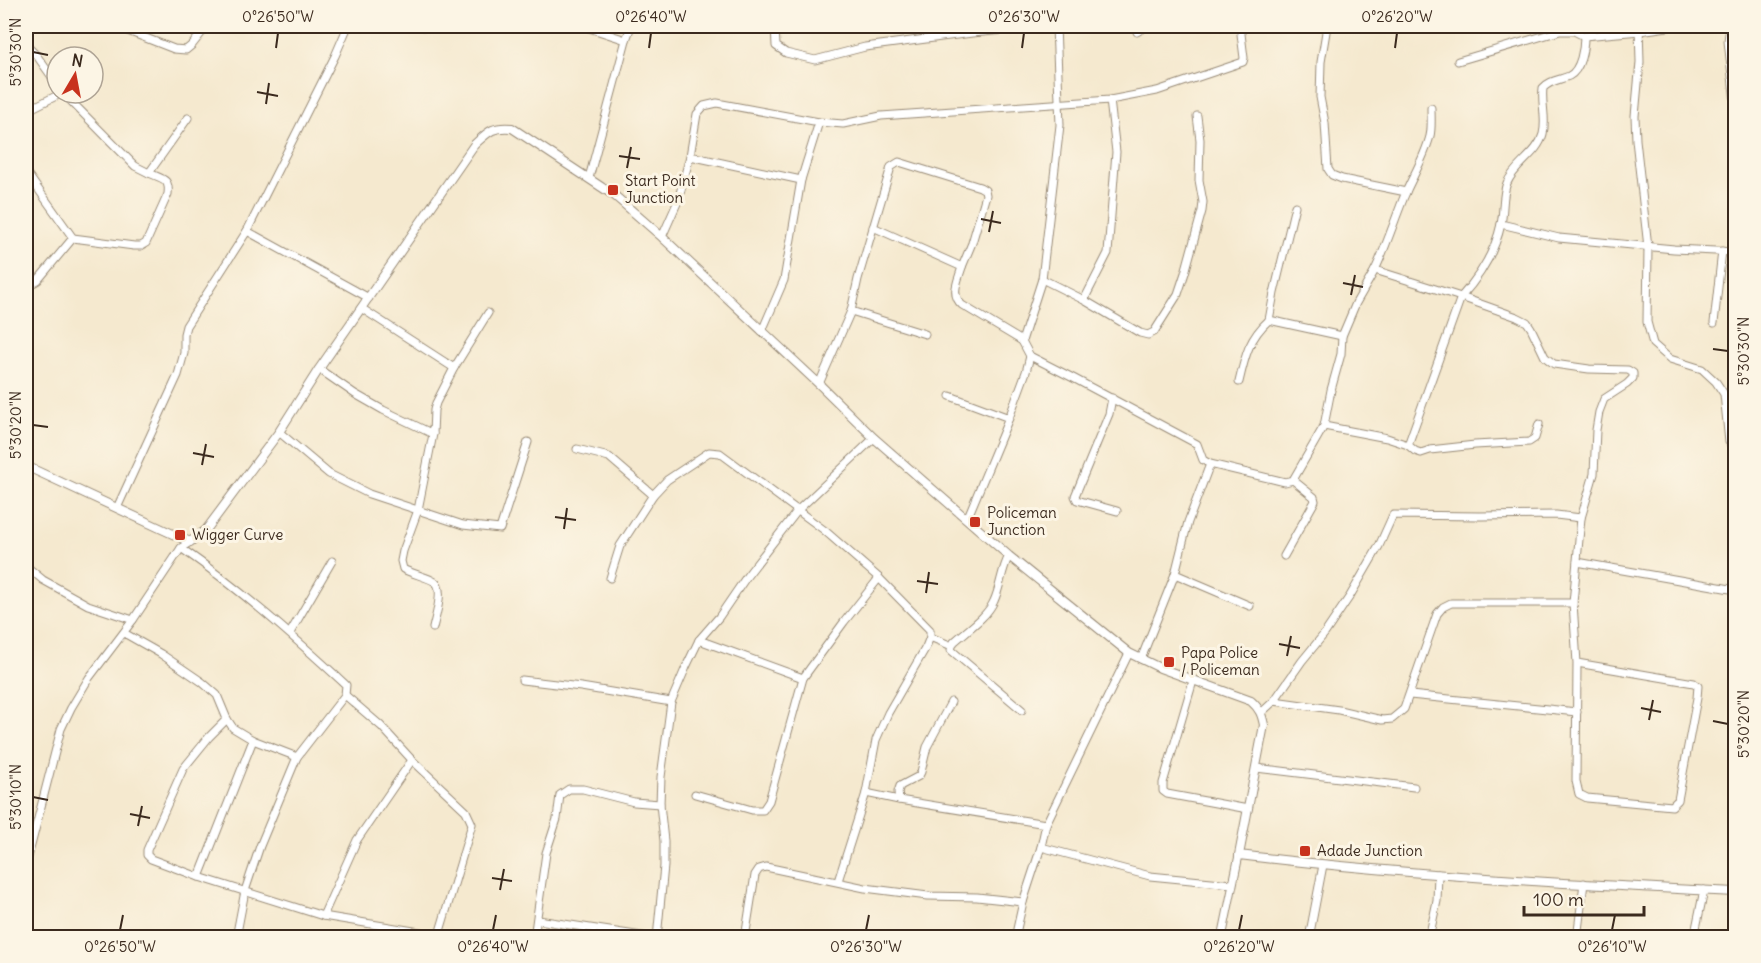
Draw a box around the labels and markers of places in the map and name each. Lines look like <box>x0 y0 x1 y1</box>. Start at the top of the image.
place label: Start Point Junction <box>625 171 696 207</box>
marker: Start Point Junction <box>606 183 620 197</box>
place label: Policeman Junction <box>987 503 1057 539</box>
marker: Policeman Junction <box>968 515 982 529</box>
place label: Wigger Curve <box>192 525 283 544</box>
marker: Wigger Curve <box>173 528 187 542</box>
place label: Papa Police / Policeman <box>1181 643 1260 679</box>
marker: Papa Police / Policeman <box>1162 655 1176 669</box>
place label: Adade Junction <box>1317 841 1423 860</box>
marker: Adade Junction <box>1298 844 1312 858</box>

